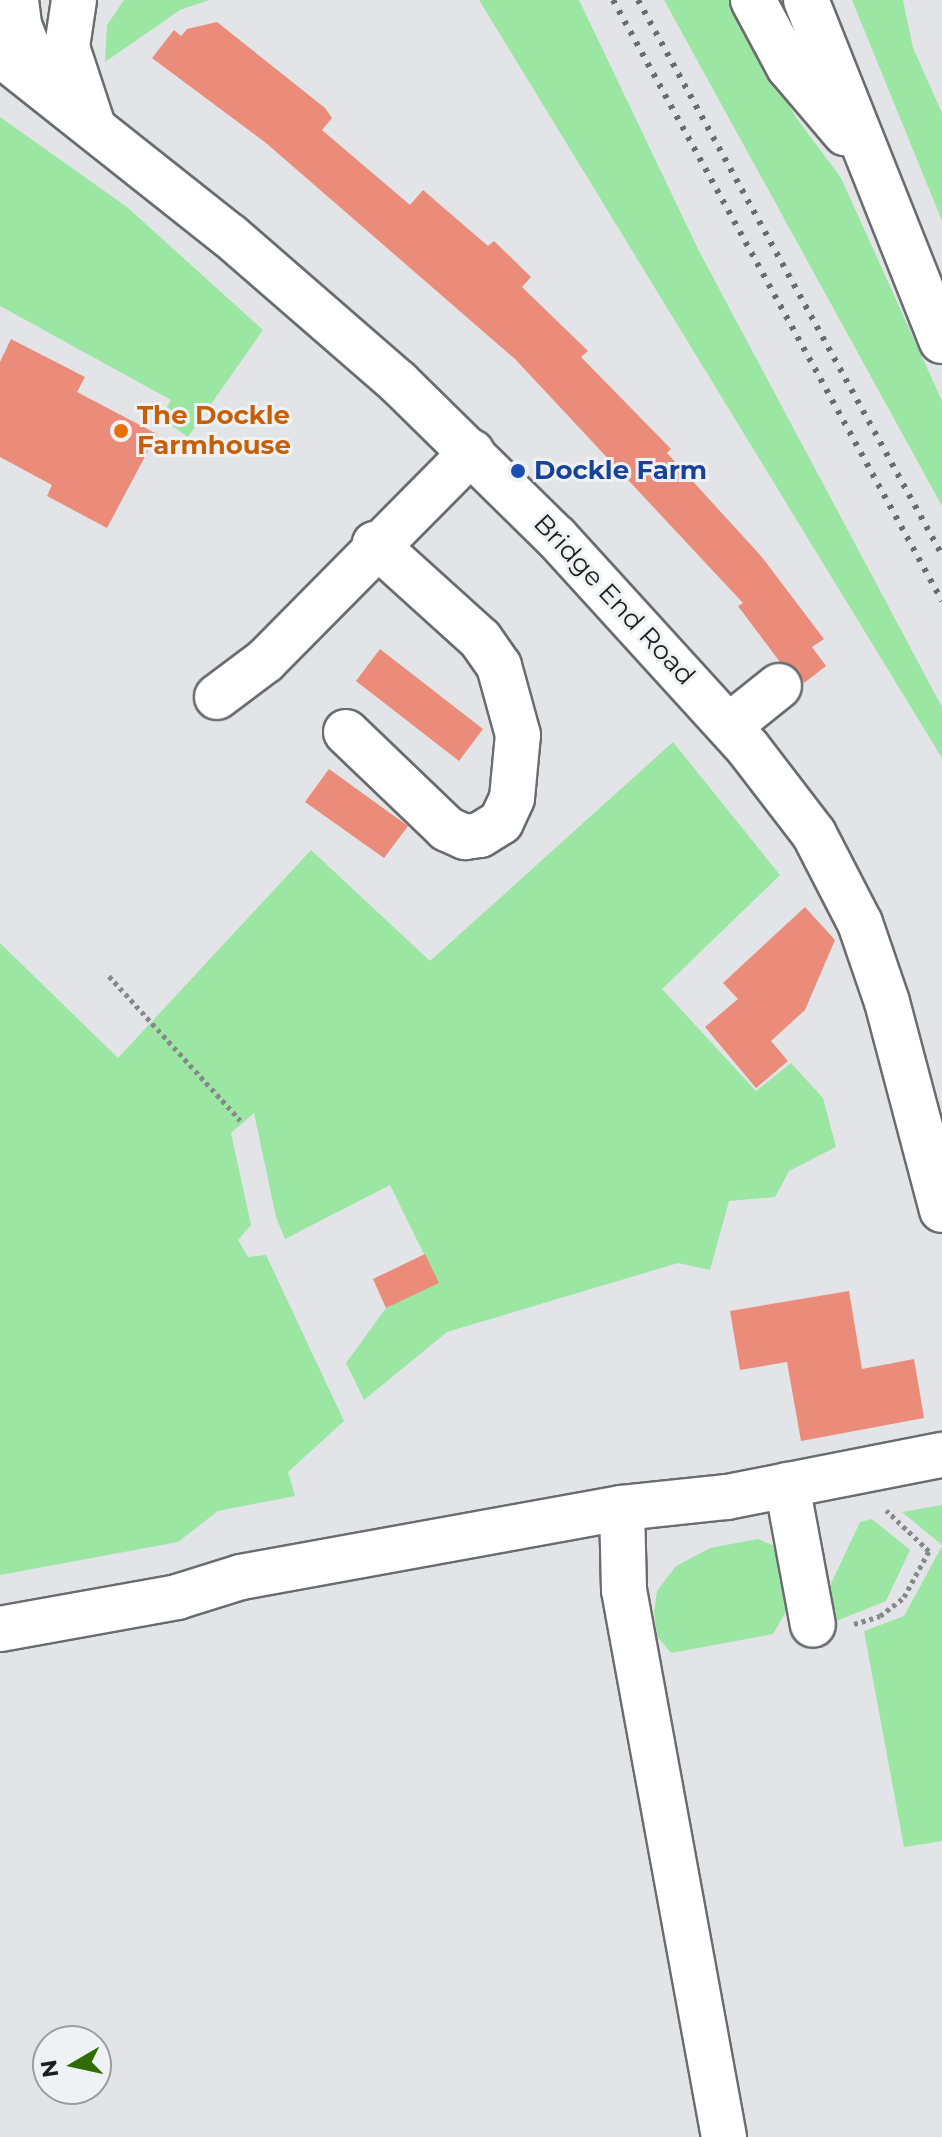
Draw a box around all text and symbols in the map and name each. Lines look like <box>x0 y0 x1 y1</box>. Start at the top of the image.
place label: The Dockle Farmhouse <box>137 400 291 462</box>
marker: The Dockle Farmhouse <box>112 422 130 440</box>
place label: Dockle Farm <box>534 455 707 487</box>
marker: Dockle Farm <box>509 462 527 480</box>
street label: Bridge End Road <box>527 508 701 692</box>
north arrow <box>32 2025 112 2105</box>
text: N <box>35 2058 65 2079</box>

